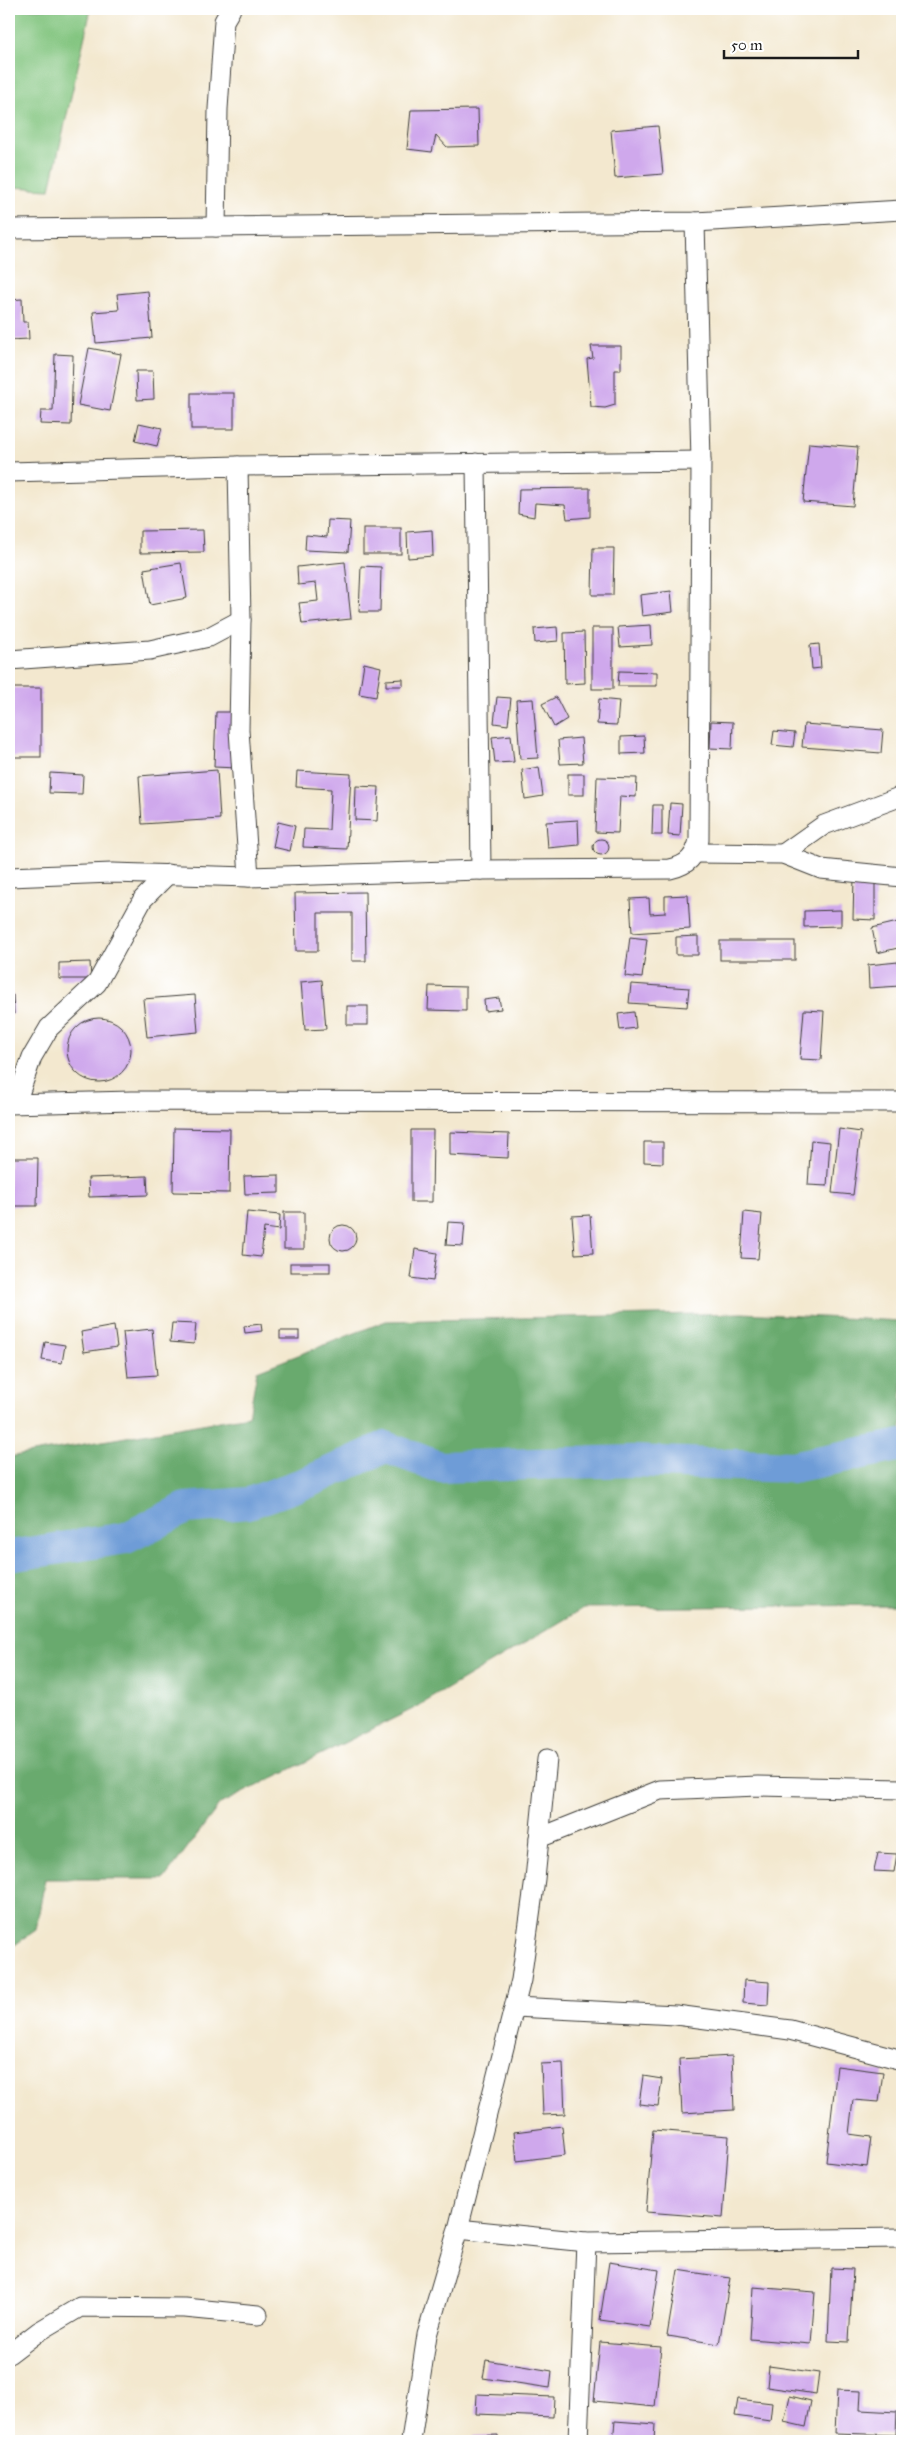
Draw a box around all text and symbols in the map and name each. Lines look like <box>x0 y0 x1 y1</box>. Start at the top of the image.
scale bar <box>724 28 857 60</box>
text: 50 m <box>731 36 763 54</box>

